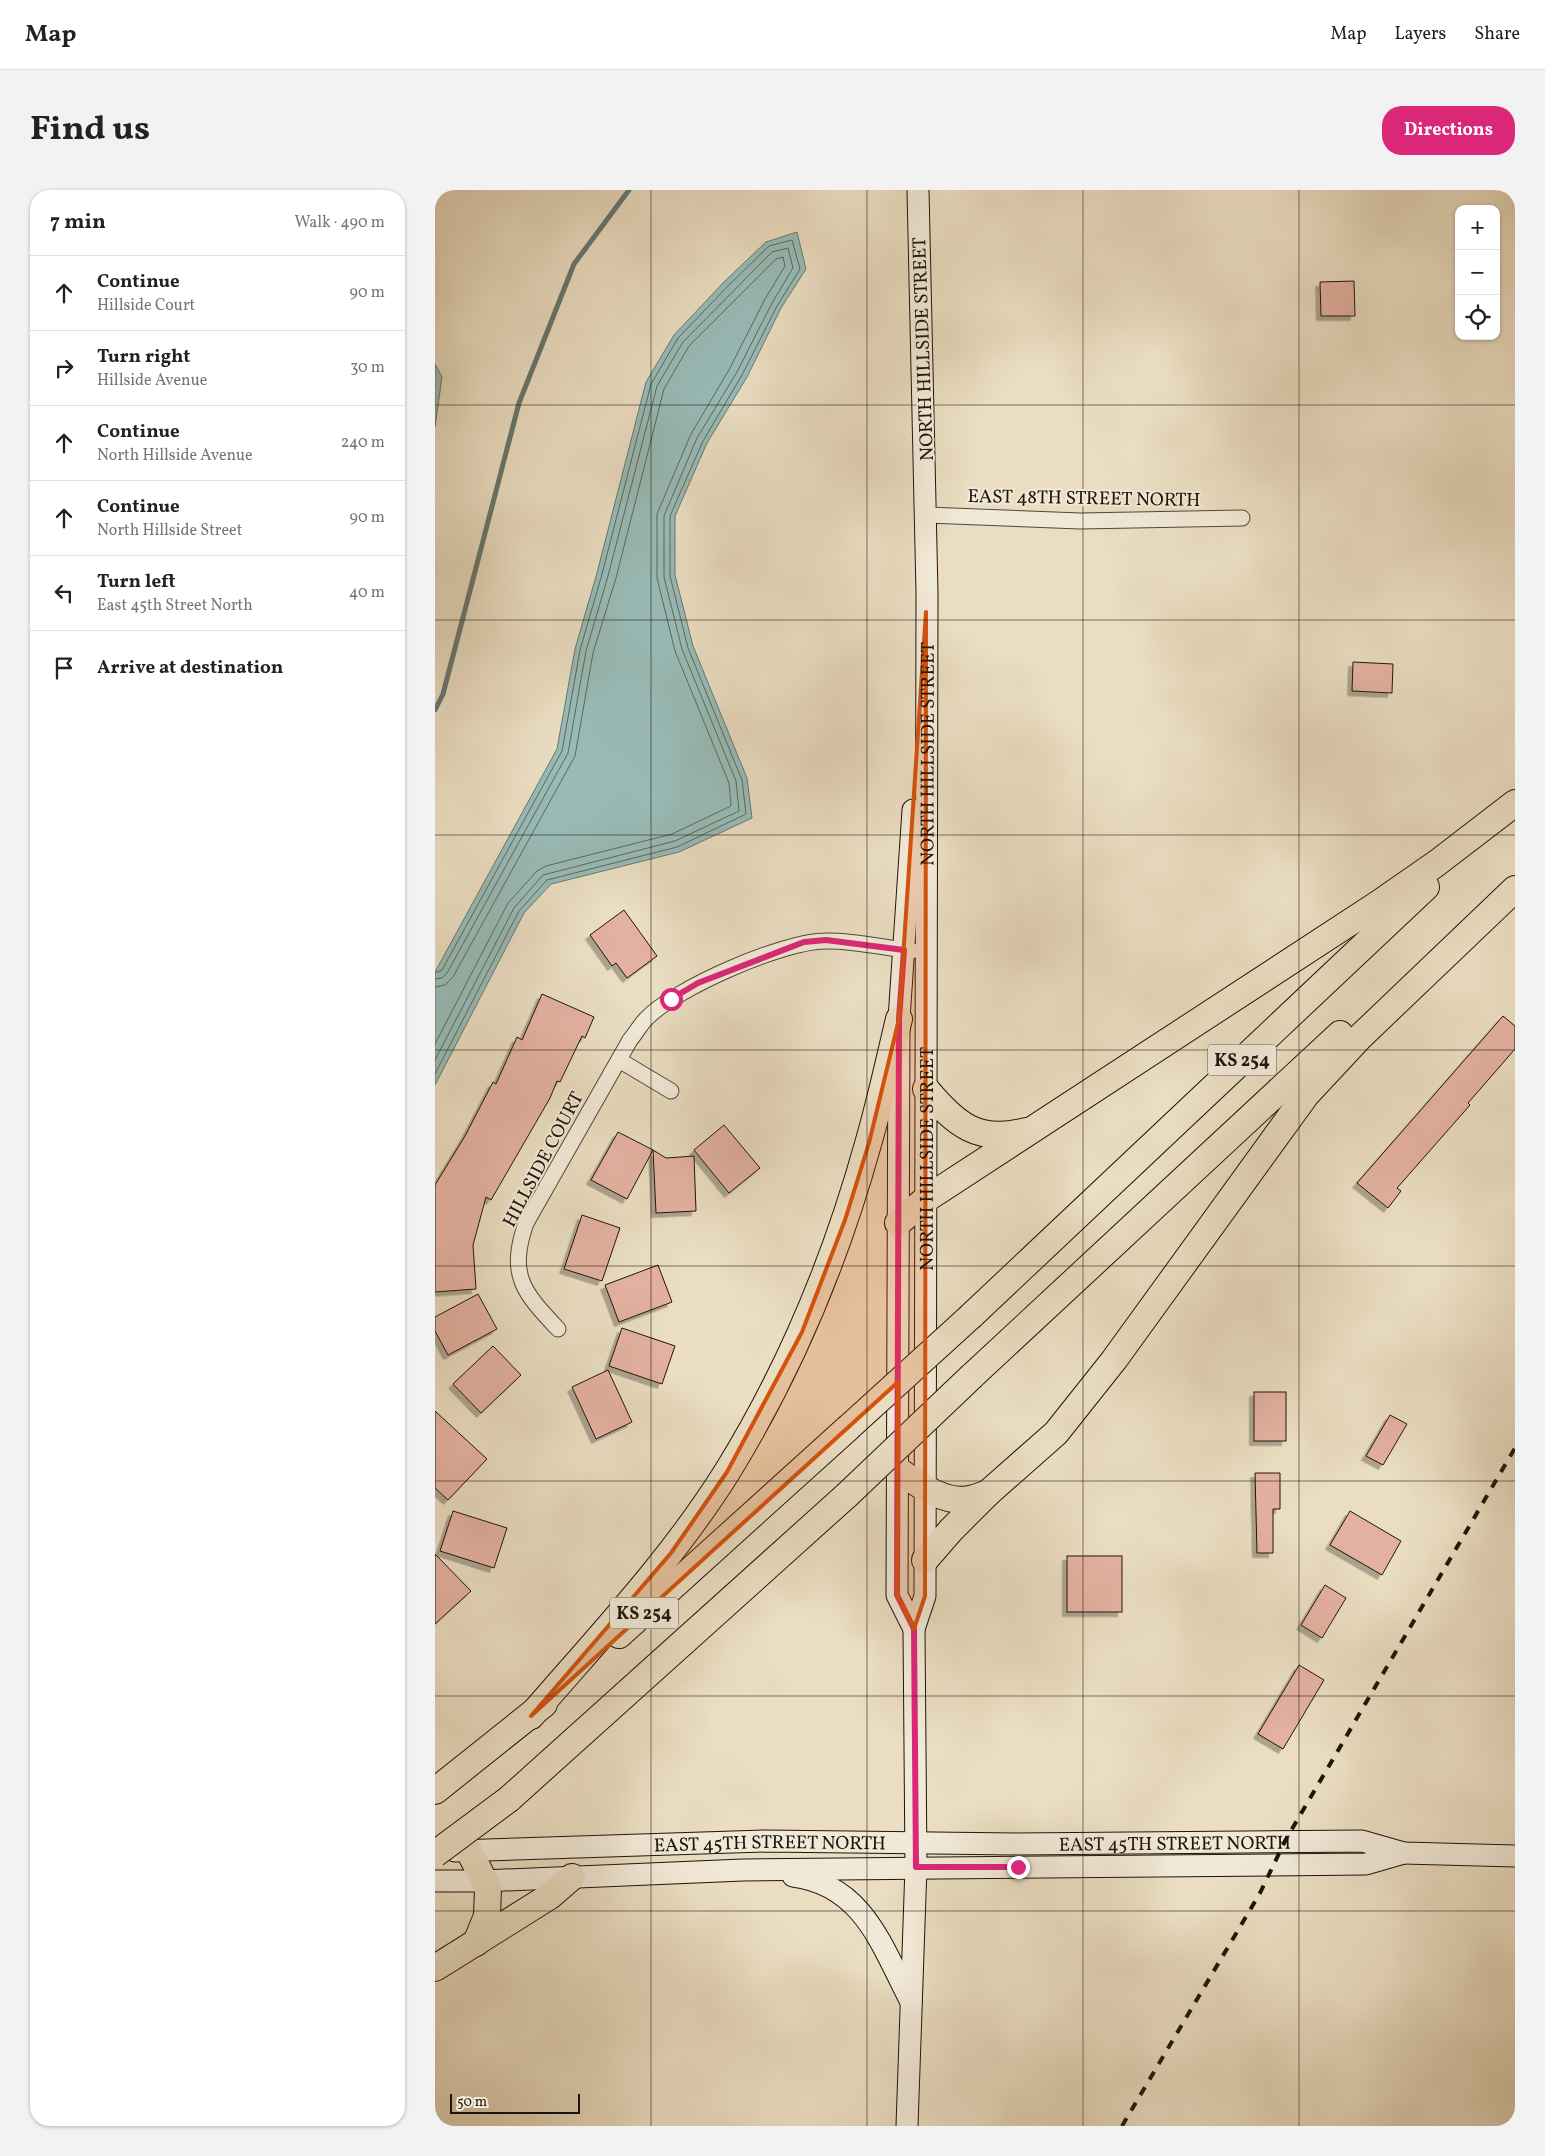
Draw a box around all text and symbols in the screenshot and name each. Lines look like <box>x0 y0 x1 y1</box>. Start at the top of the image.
text: Map <box>25 18 76 52</box>
text: Map <box>1330 22 1366 47</box>
text: Layers <box>1394 22 1446 47</box>
text: Share <box>1474 22 1520 47</box>
text: Find us <box>30 106 150 154</box>
button: Directions <box>1382 106 1515 155</box>
map controls <box>1455 205 1500 340</box>
button: + <box>1455 205 1500 250</box>
text: 7 min <box>50 208 106 237</box>
text: Walk · 490 m <box>294 212 385 234</box>
street label: NORTH HILLSIDE STREET <box>907 237 941 461</box>
button: − <box>1455 250 1500 295</box>
text: Continue <box>97 269 180 295</box>
icon: ahead <box>50 279 78 307</box>
text: 90 m <box>349 282 385 304</box>
text: Hillside Court <box>97 295 195 317</box>
button: locate <box>1455 295 1500 340</box>
text: Turn right <box>97 344 190 370</box>
icon: right <box>50 354 78 382</box>
text: 30 m <box>350 357 385 379</box>
text: Hillside Avenue <box>97 370 207 392</box>
text: Continue <box>97 419 180 445</box>
icon: ahead <box>50 429 78 457</box>
text: 240 m <box>341 432 385 454</box>
text: North Hillside Avenue <box>97 445 253 467</box>
street label: EAST 48TH STREET NORTH <box>967 484 1201 514</box>
text: Continue <box>97 494 180 520</box>
icon: ahead <box>50 504 78 532</box>
text: 90 m <box>349 507 385 529</box>
text: North Hillside Street <box>97 520 242 542</box>
text: Turn left <box>97 569 176 595</box>
icon: left <box>50 579 78 607</box>
text: 40 m <box>349 582 385 604</box>
text: East 45th Street North <box>97 595 253 617</box>
street label: NORTH HILLSIDE STREET <box>915 642 942 866</box>
icon: arrive <box>50 654 78 682</box>
text: Arrive at destination <box>97 655 283 681</box>
route start <box>660 988 683 1011</box>
road number: KS 254 <box>1208 1044 1276 1076</box>
street label: NORTH HILLSIDE STREET <box>915 1047 941 1271</box>
street label: HILLSIDE COURT <box>497 1088 590 1232</box>
road number: KS 254 <box>610 1598 678 1629</box>
street label: EAST 45TH STREET NORTH <box>653 1830 886 1860</box>
street label: EAST 45TH STREET NORTH <box>1059 1831 1291 1859</box>
route end <box>1007 1856 1030 1879</box>
scale bar <box>450 2091 580 2114</box>
text: 50 m <box>457 2093 487 2112</box>

